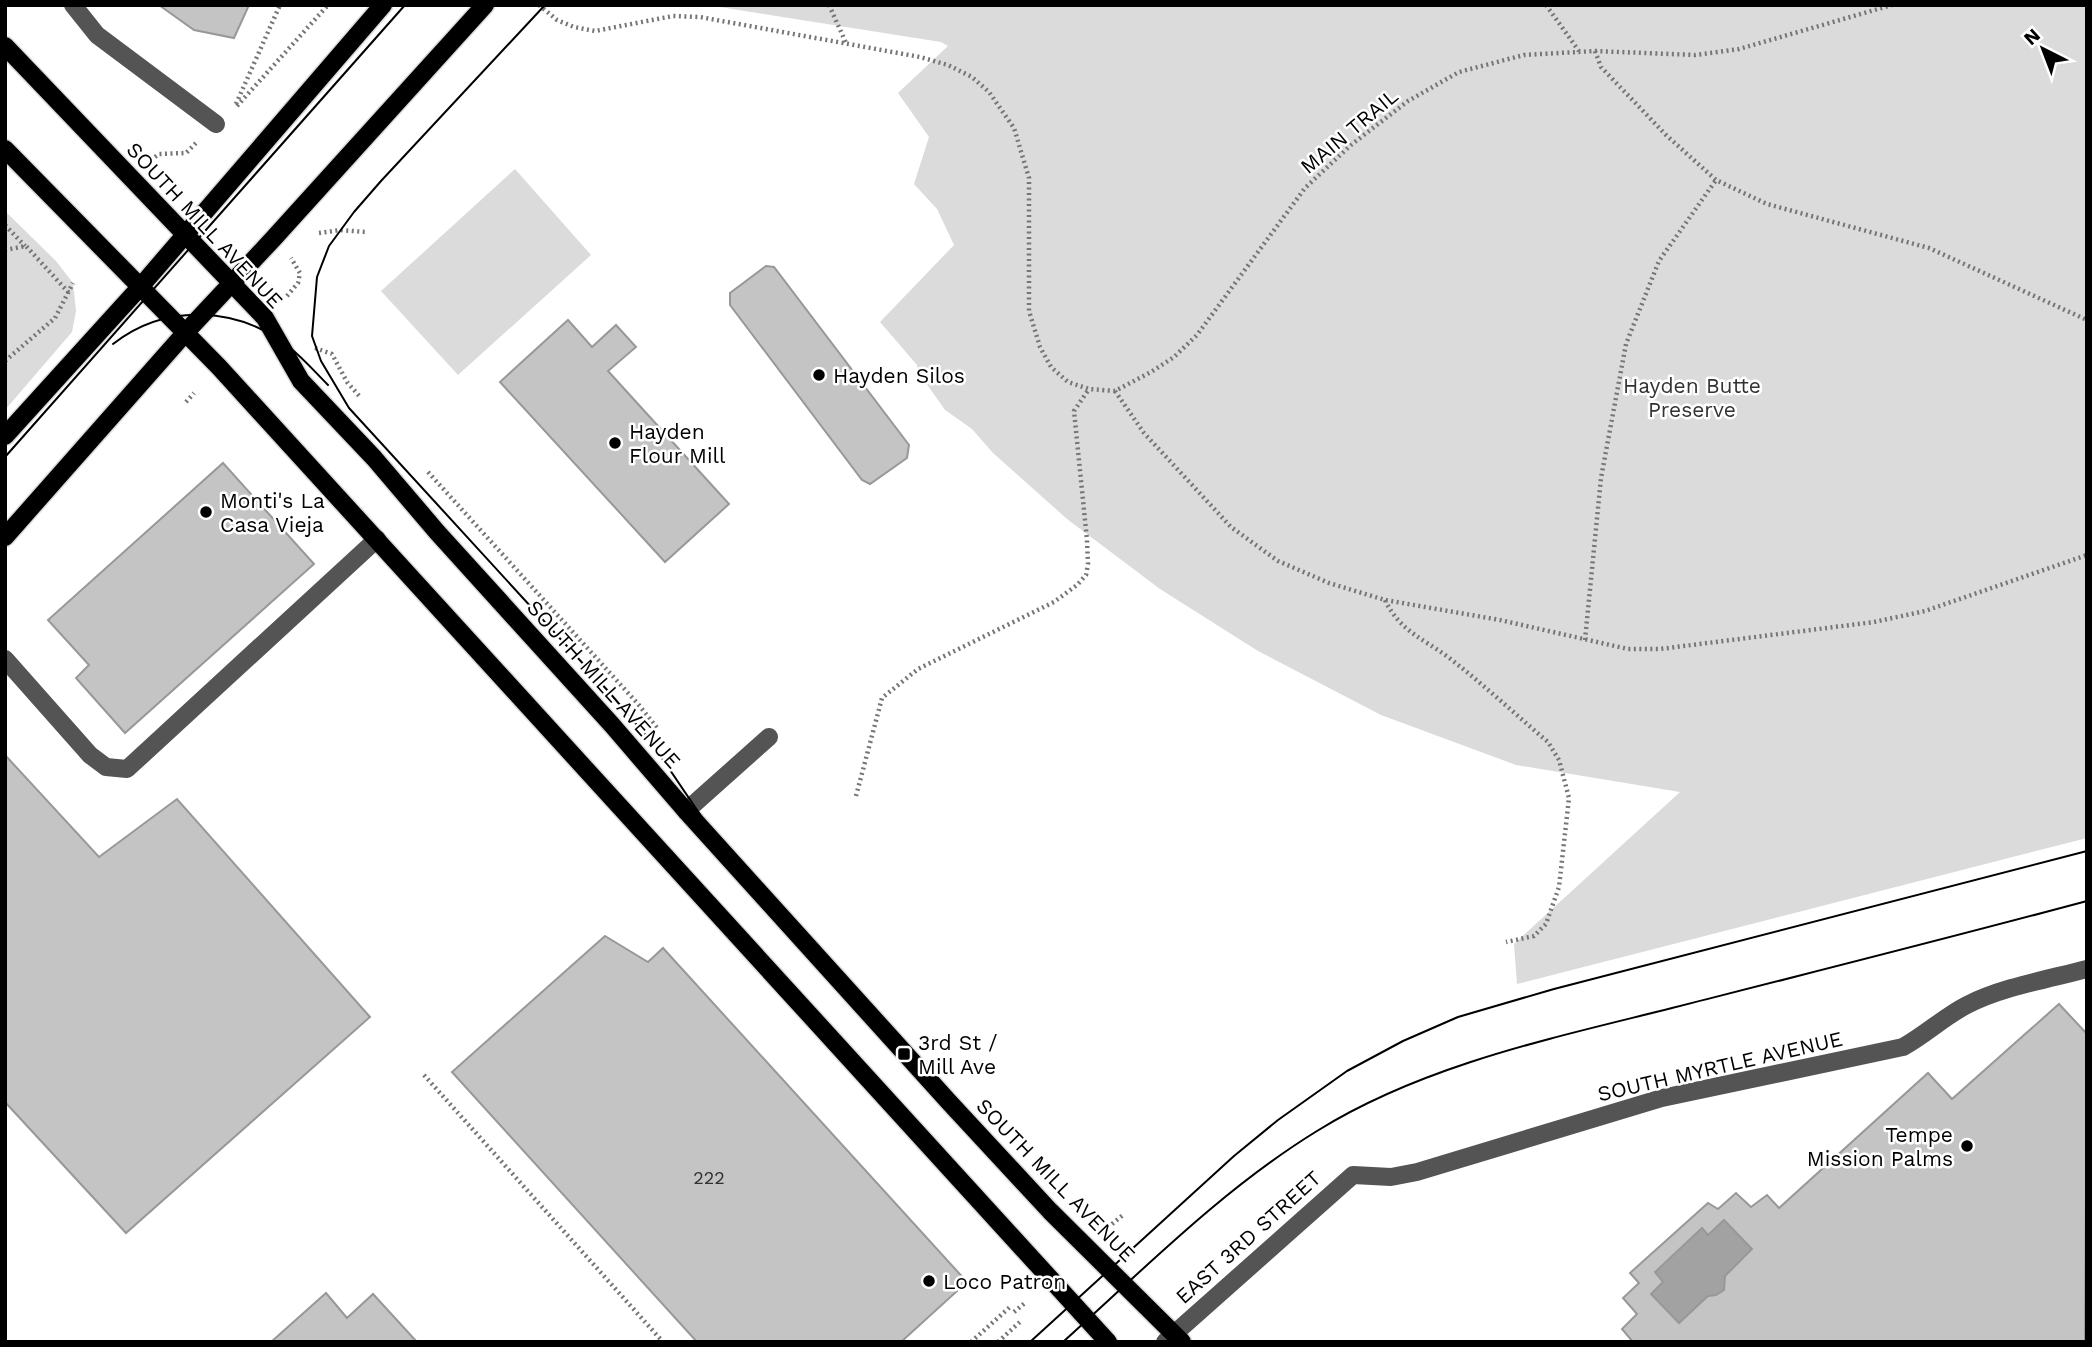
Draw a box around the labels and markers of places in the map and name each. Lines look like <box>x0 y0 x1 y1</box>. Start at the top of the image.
place label: Hayden Silos <box>833 363 965 388</box>
marker: Hayden Silos <box>811 367 827 383</box>
place label: Hayden Flour Mill <box>629 419 726 468</box>
marker: Hayden Flour Mill <box>607 435 623 451</box>
place label: Monti's La Casa Vieja <box>220 488 325 537</box>
marker: Monti's La Casa Vieja <box>198 504 214 520</box>
place label: 3rd St / Mill Ave <box>918 1030 997 1079</box>
marker: 3rd St / Mill Ave <box>896 1046 912 1062</box>
place label: Tempe Mission Palms <box>1807 1122 1953 1171</box>
marker: Tempe Mission Palms <box>1959 1138 1975 1154</box>
place label: Loco Patron <box>943 1269 1066 1294</box>
marker: Loco Patron <box>921 1273 937 1289</box>

